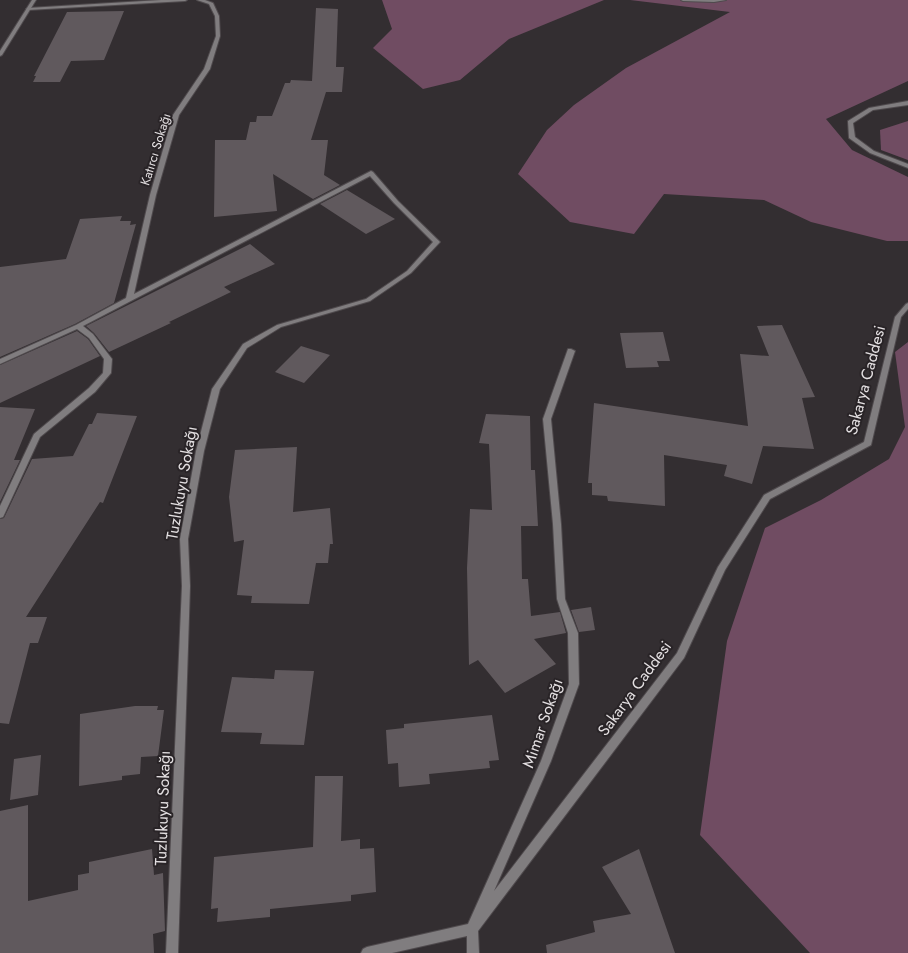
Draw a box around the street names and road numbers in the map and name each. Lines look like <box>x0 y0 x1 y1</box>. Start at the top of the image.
street label: Katırcı Sokağı <box>135 111 176 188</box>
street label: Sakarya Caddesi <box>840 323 891 437</box>
street label: Tuzlukuyu Sokağı <box>160 424 203 542</box>
street label: Sakarya Caddesi <box>592 636 677 741</box>
street label: Mimar Sokağı <box>516 675 569 771</box>
street label: Tuzlukuyu Sokağı <box>149 750 176 866</box>

